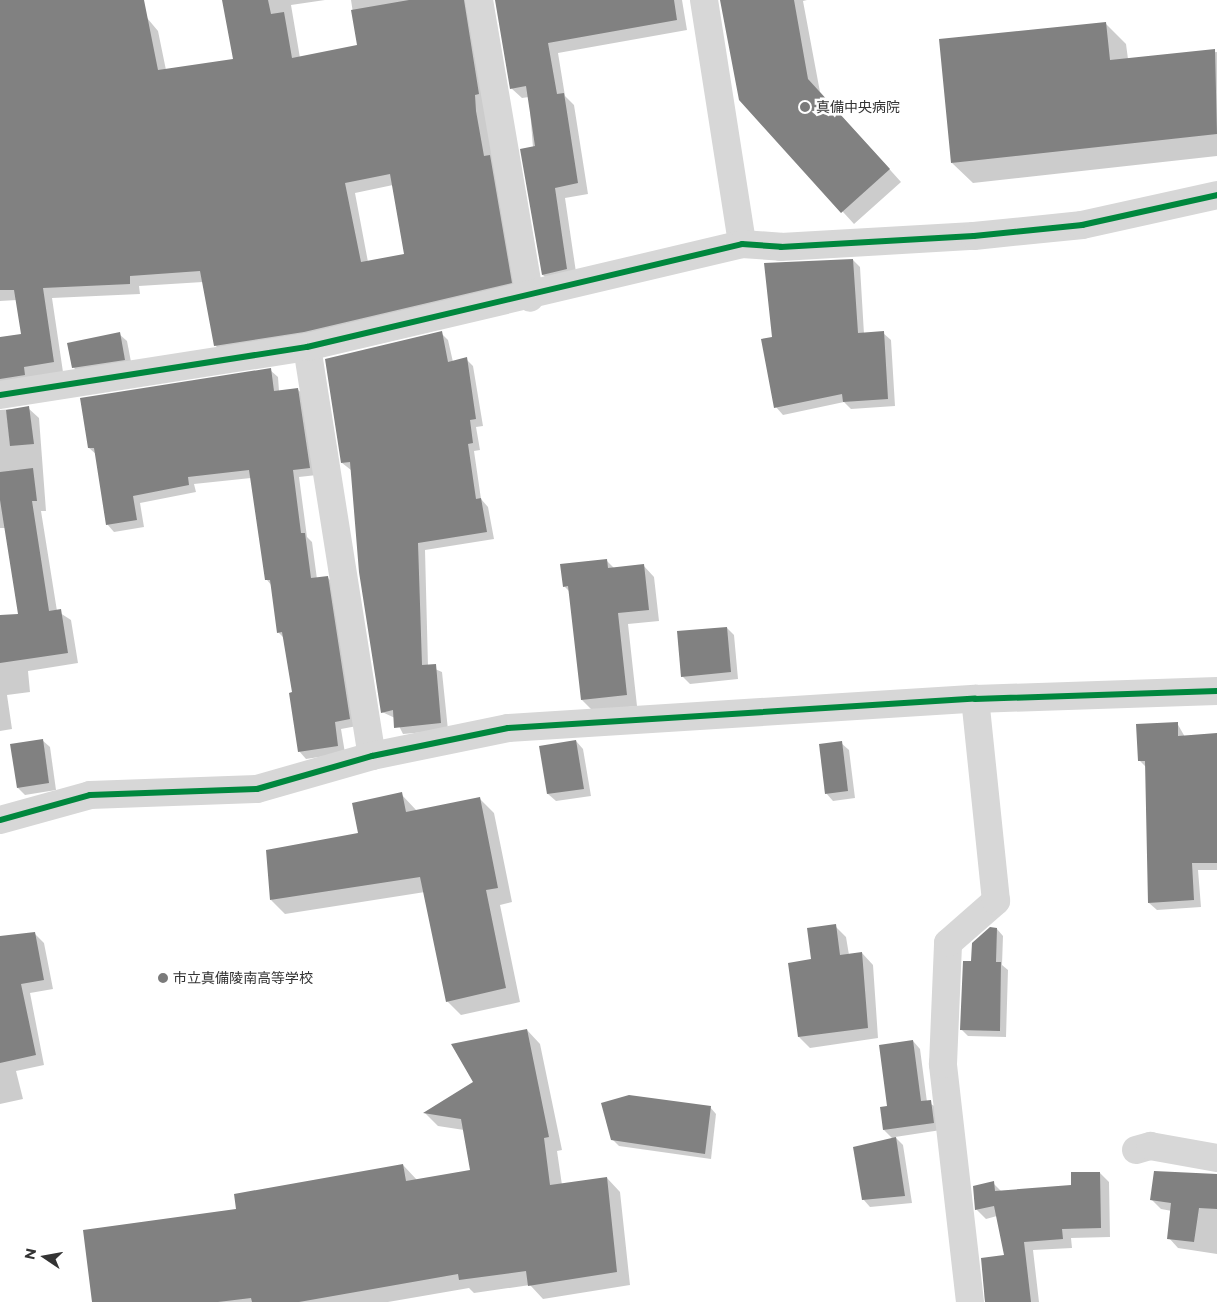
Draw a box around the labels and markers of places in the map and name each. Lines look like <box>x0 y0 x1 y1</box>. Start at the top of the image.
place label: 真備中央病院 <box>816 99 900 115</box>
marker: 真備中央病院 <box>798 100 812 114</box>
place label: 市立真備陵南高等学校 <box>173 970 313 986</box>
marker: 市立真備陵南高等学校 <box>157 972 169 984</box>

